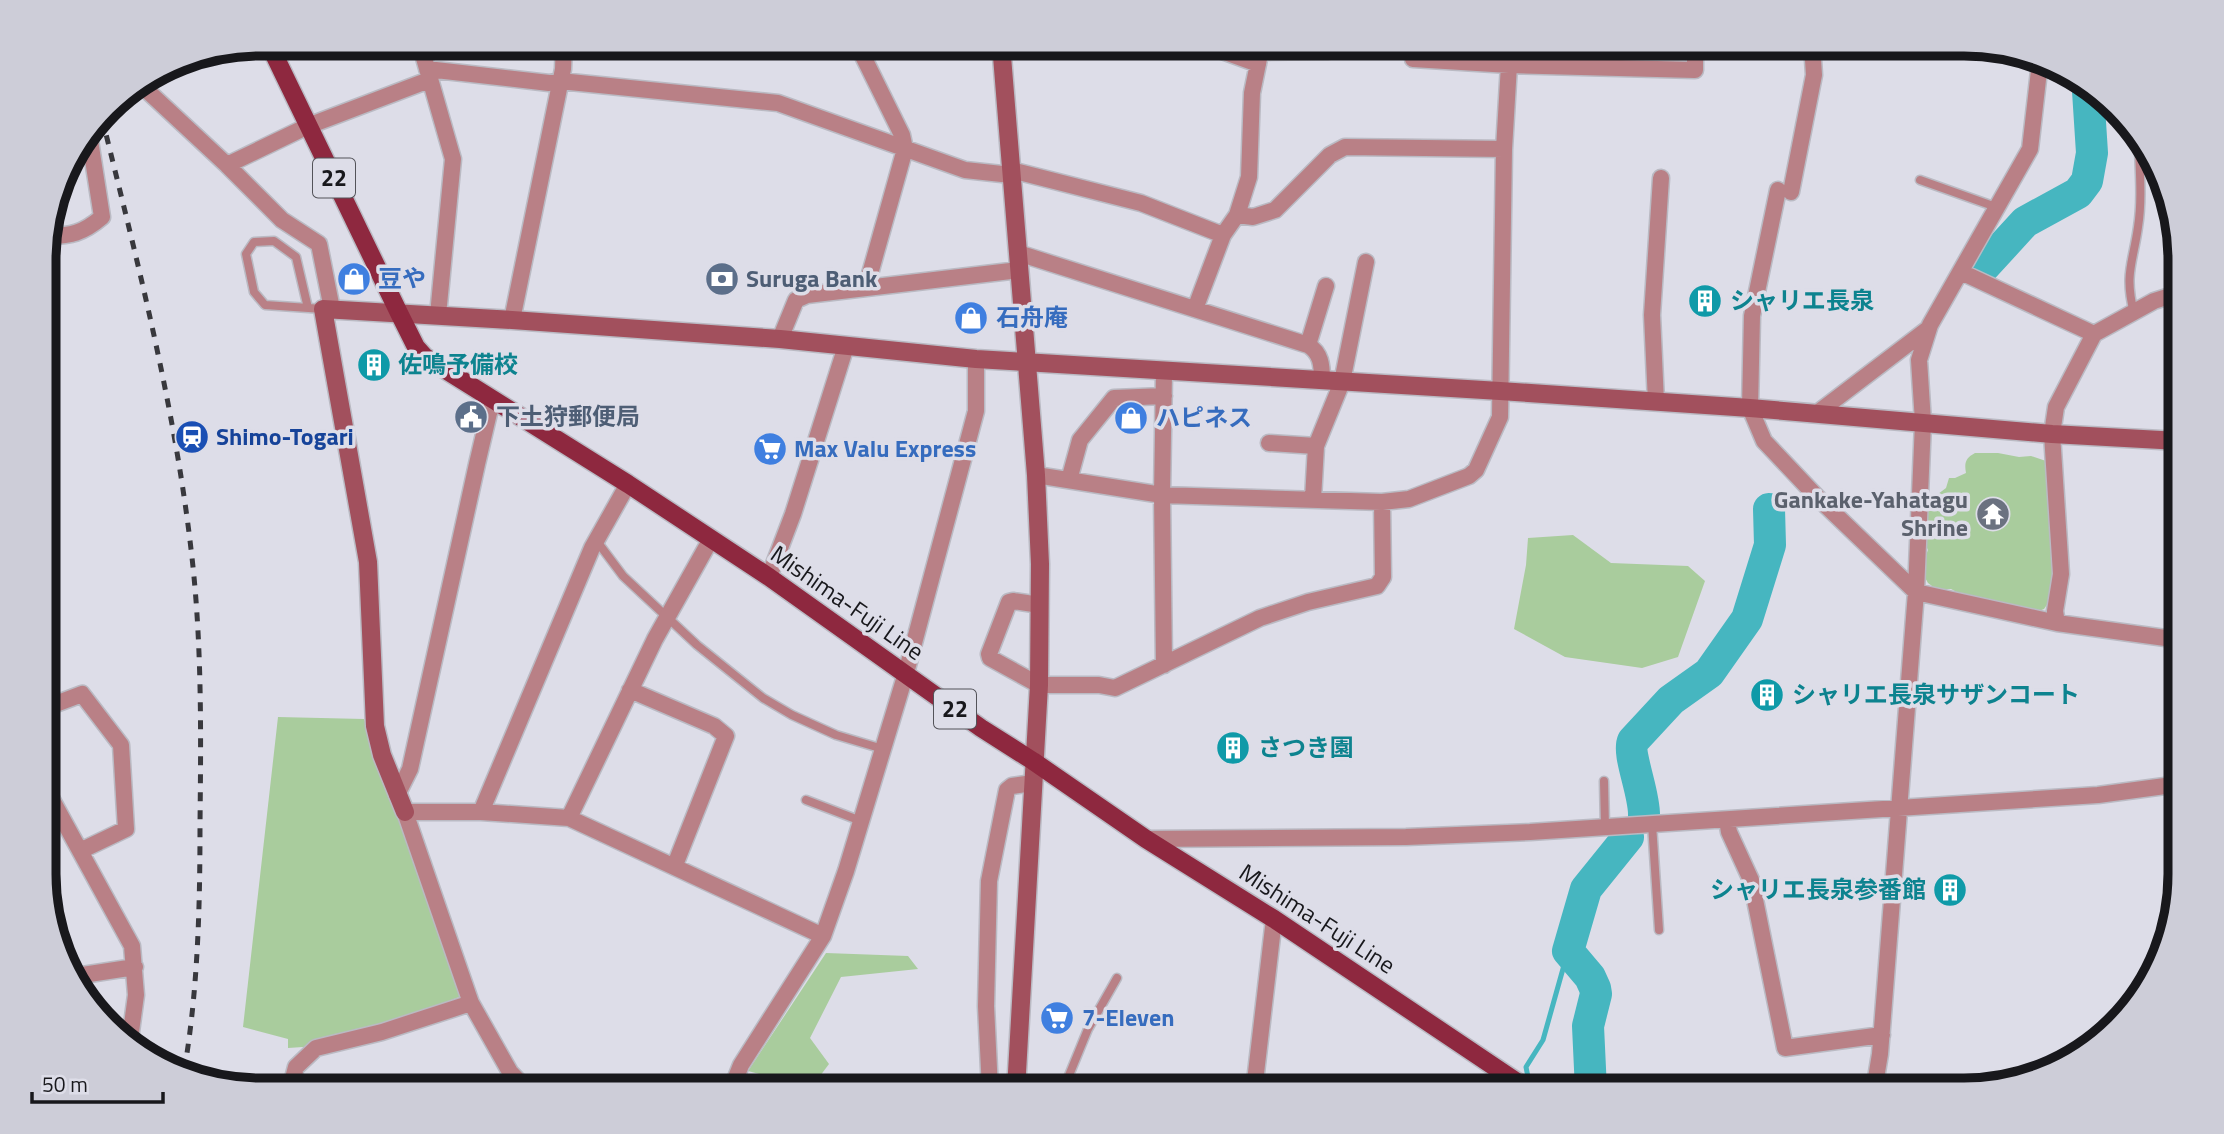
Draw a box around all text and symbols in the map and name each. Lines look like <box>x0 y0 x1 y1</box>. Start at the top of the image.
road number: 22 <box>313 158 355 197</box>
shop icon: 豆や <box>335 260 373 298</box>
place label: 豆や <box>378 260 426 296</box>
bank icon: Suruga Bank <box>703 260 741 298</box>
place label: Suruga Bank <box>746 260 878 296</box>
building icon: シャリエ長泉 <box>1686 282 1724 320</box>
place label: シャリエ長泉 <box>1730 282 1874 318</box>
shop icon: 石舟庵 <box>952 299 990 337</box>
place label: 石舟庵 <box>996 299 1068 335</box>
building icon: 佐鳴予備校 <box>355 346 393 384</box>
place label: 佐鳴予備校 <box>398 346 518 382</box>
public building icon: 下土狩郵便局 <box>452 398 490 436</box>
place label: 下土狩郵便局 <box>496 398 640 434</box>
shop icon: ハピネス <box>1112 399 1150 437</box>
place label: ハピネス <box>1156 399 1252 435</box>
station icon: Shimo-Togari <box>173 418 211 456</box>
place label: Shimo-Togari <box>216 418 354 454</box>
supermarket icon: Max Valu Express <box>751 430 789 468</box>
place label: Max Valu Express <box>794 430 976 466</box>
place label: Gankake-Yahatagu Shrine <box>1774 481 1968 545</box>
temple icon: Gankake-Yahatagu Shrine <box>1974 495 2012 533</box>
street label: Mishima-Fuji Line <box>764 536 932 668</box>
building icon: シャリエ長泉サザンコート <box>1748 676 1786 714</box>
place label: シャリエ長泉サザンコート <box>1792 676 2080 712</box>
road number: 22 <box>934 690 976 729</box>
building icon: さつき園 <box>1214 729 1252 767</box>
place label: さつき園 <box>1258 729 1354 765</box>
street label: Mishima-Fuji Line <box>1232 854 1403 982</box>
place label: シャリエ長泉参番館 <box>1710 871 1926 907</box>
building icon: シャリエ長泉参番館 <box>1931 871 1969 909</box>
supermarket icon: 7-Eleven <box>1038 999 1076 1037</box>
place label: 7-Eleven <box>1082 999 1174 1035</box>
scale bar <box>32 1060 163 1104</box>
text: 50 m <box>42 1068 88 1100</box>

